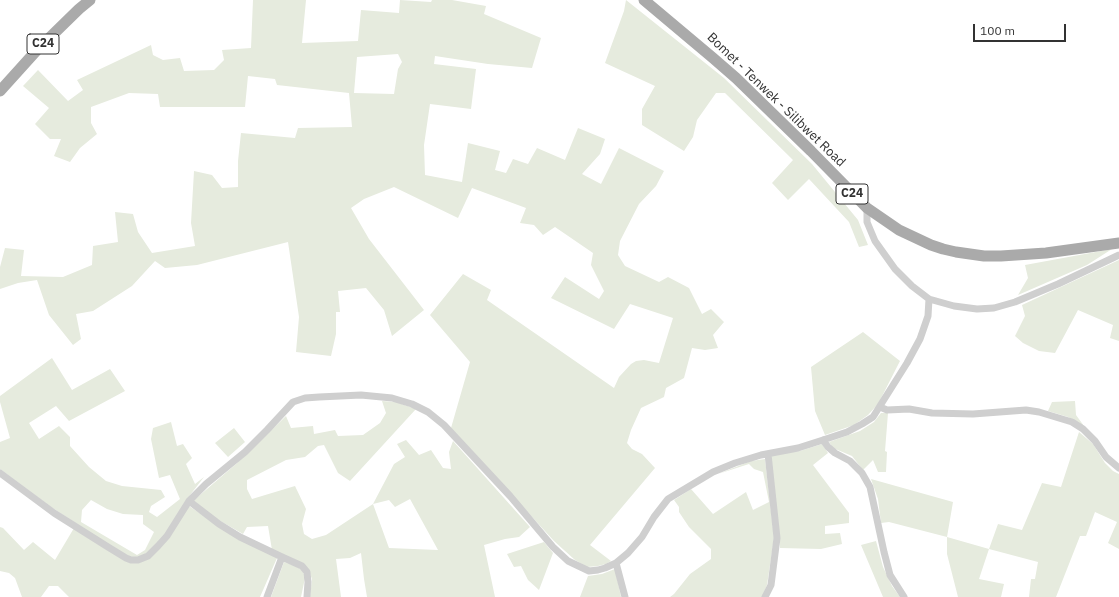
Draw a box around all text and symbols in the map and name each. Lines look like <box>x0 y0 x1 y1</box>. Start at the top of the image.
scale bar <box>975 16 1068 42</box>
text: 100 m <box>980 23 1015 38</box>
street label: Bomet - Tenwek - Silibwet Road <box>704 30 848 170</box>
road number: C24 <box>27 34 59 54</box>
road number: C24 <box>836 184 868 204</box>

